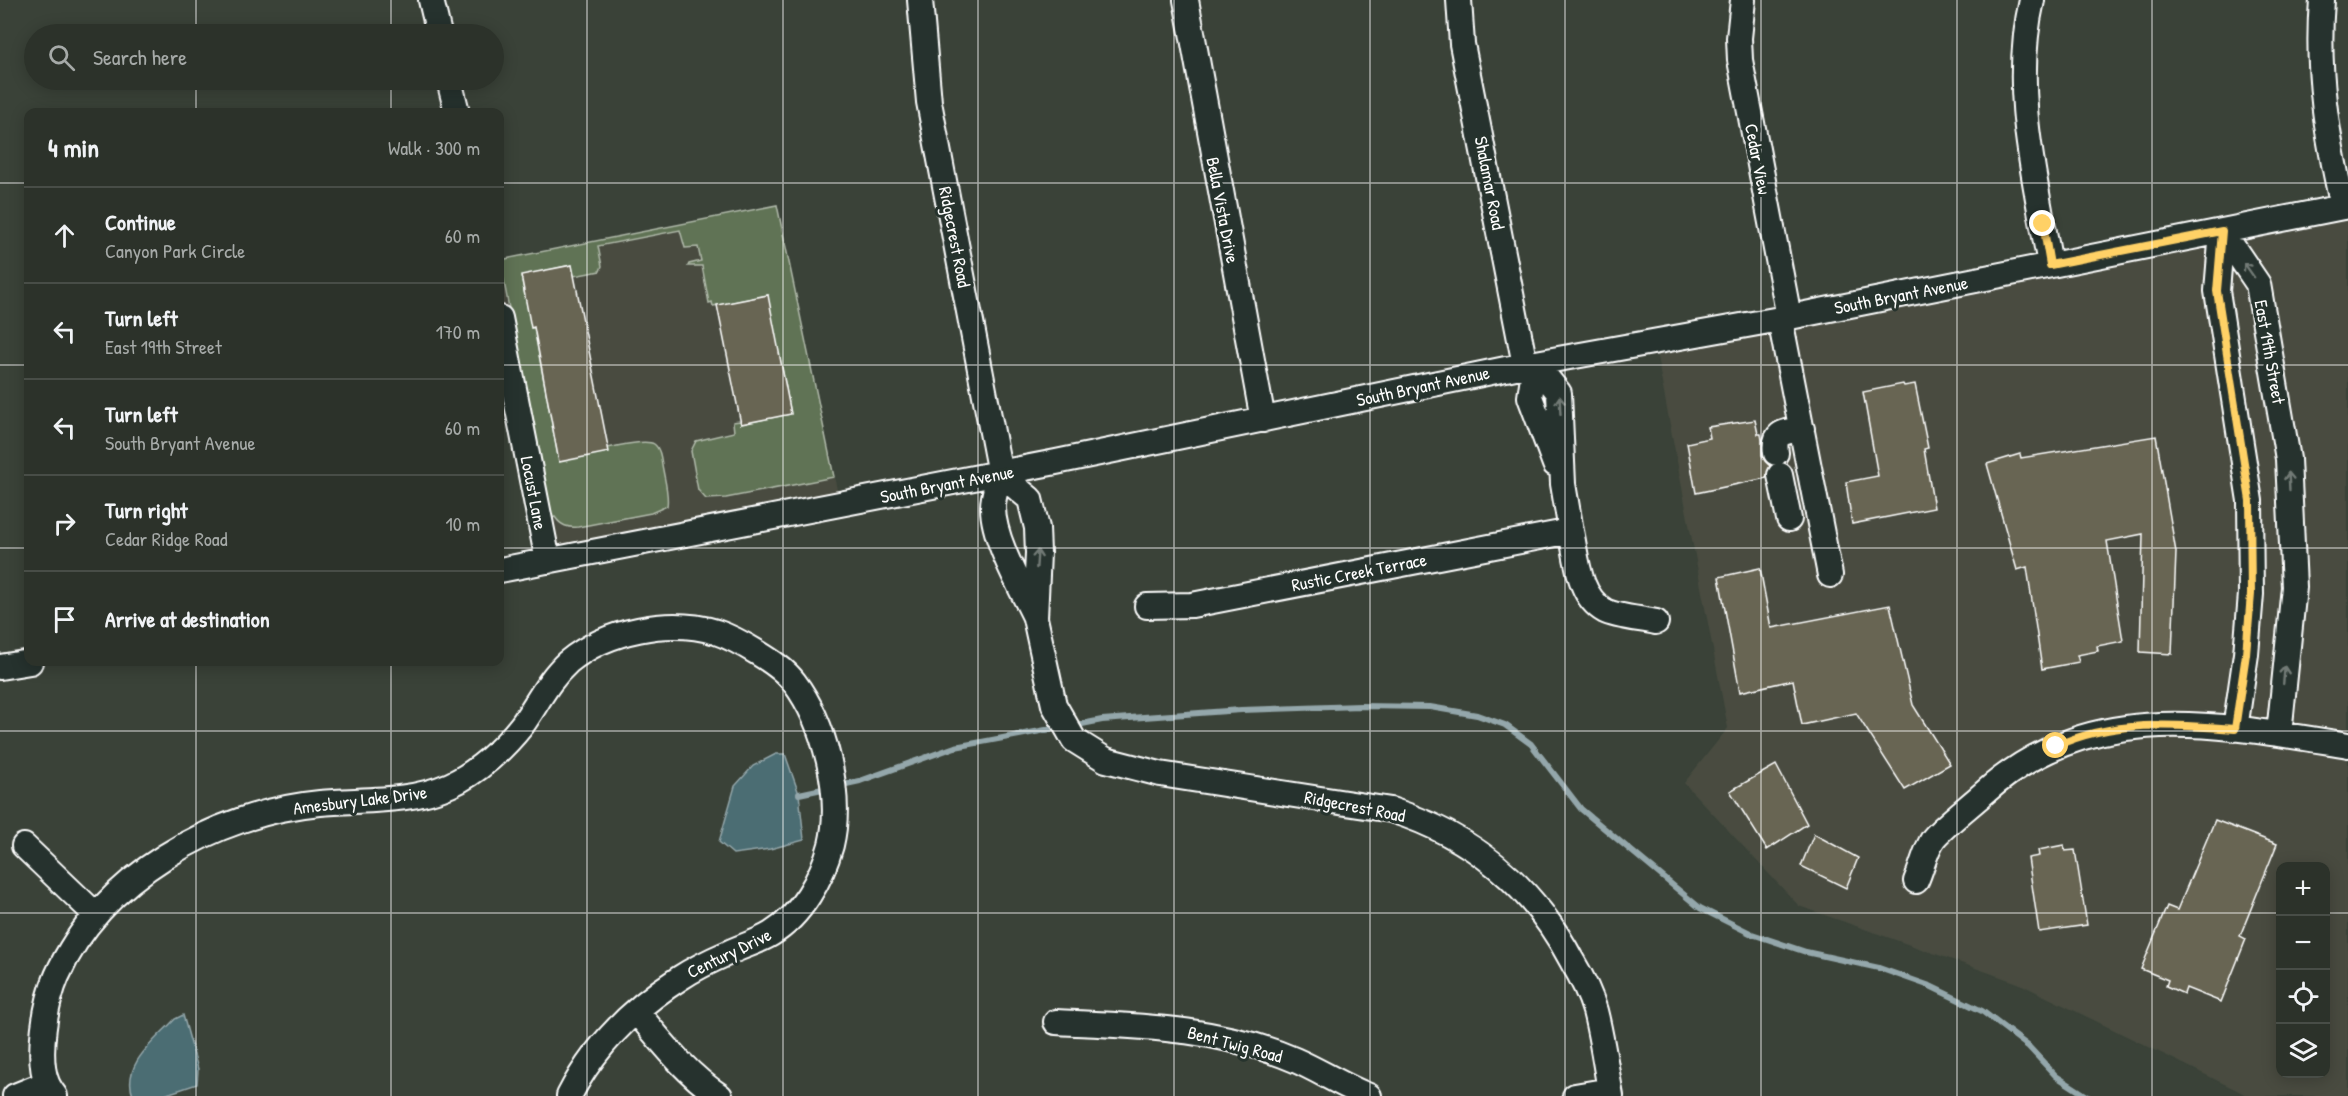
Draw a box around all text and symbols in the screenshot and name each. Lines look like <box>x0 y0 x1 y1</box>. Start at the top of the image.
search box <box>24 24 504 90</box>
icon: search <box>45 41 78 74</box>
text: Search here <box>93 42 187 72</box>
street label: Cedar View <box>1739 121 1777 197</box>
text: 4 min <box>48 130 99 165</box>
text: Walk · 300 m <box>388 134 480 161</box>
street label: Shalamar Road <box>1469 134 1511 232</box>
street label: Bella Vista Drive <box>1200 155 1246 265</box>
street label: Ridgecrest Road <box>933 184 977 290</box>
text: Continue <box>105 207 176 237</box>
route end <box>2029 210 2055 236</box>
icon: ahead <box>48 219 81 252</box>
text: 60 m <box>445 222 480 249</box>
text: Canyon Park Circle <box>105 237 245 264</box>
one-way arrow <box>2243 263 2255 279</box>
street label: South Bryant Avenue <box>1832 270 1970 320</box>
street label: East 19th Street <box>2249 298 2292 407</box>
text: Turn left <box>105 303 178 333</box>
icon: left <box>48 315 81 348</box>
text: 170 m <box>436 318 480 345</box>
text: East 19th Street <box>105 333 222 360</box>
street label: South Bryant Avenue <box>1354 360 1492 412</box>
one-way arrow <box>1554 395 1565 415</box>
text: Turn left <box>105 399 178 429</box>
icon: left <box>48 411 81 444</box>
text: 60 m <box>445 414 480 441</box>
text: South Bryant Avenue <box>105 429 256 456</box>
street label: Locust Lane <box>515 454 553 532</box>
street label: South Bryant Avenue <box>878 459 1016 509</box>
one-way arrow <box>2283 471 2294 491</box>
text: Turn right <box>105 495 188 525</box>
icon: right <box>48 507 81 540</box>
text: 10 m <box>446 510 480 537</box>
text: Cedar Ridge Road <box>105 525 227 552</box>
street label: Rustic Creek Terrace <box>1289 547 1429 597</box>
one-way arrow <box>1032 550 1043 570</box>
icon: arrive <box>48 603 81 636</box>
text: Arrive at destination <box>105 604 270 634</box>
one-way arrow <box>2279 666 2290 686</box>
route start <box>2042 732 2068 758</box>
street label: Amesbury Lake Drive <box>292 779 428 821</box>
street label: Ridgecrest Road <box>1302 784 1408 828</box>
map controls <box>2276 862 2330 1078</box>
button: + <box>2276 862 2330 916</box>
button: − <box>2276 916 2330 970</box>
street label: Century Drive <box>683 922 775 984</box>
button: locate <box>2276 970 2330 1024</box>
street label: Bent Twig Road <box>1185 1019 1285 1069</box>
button: layers <box>2276 1024 2330 1078</box>

